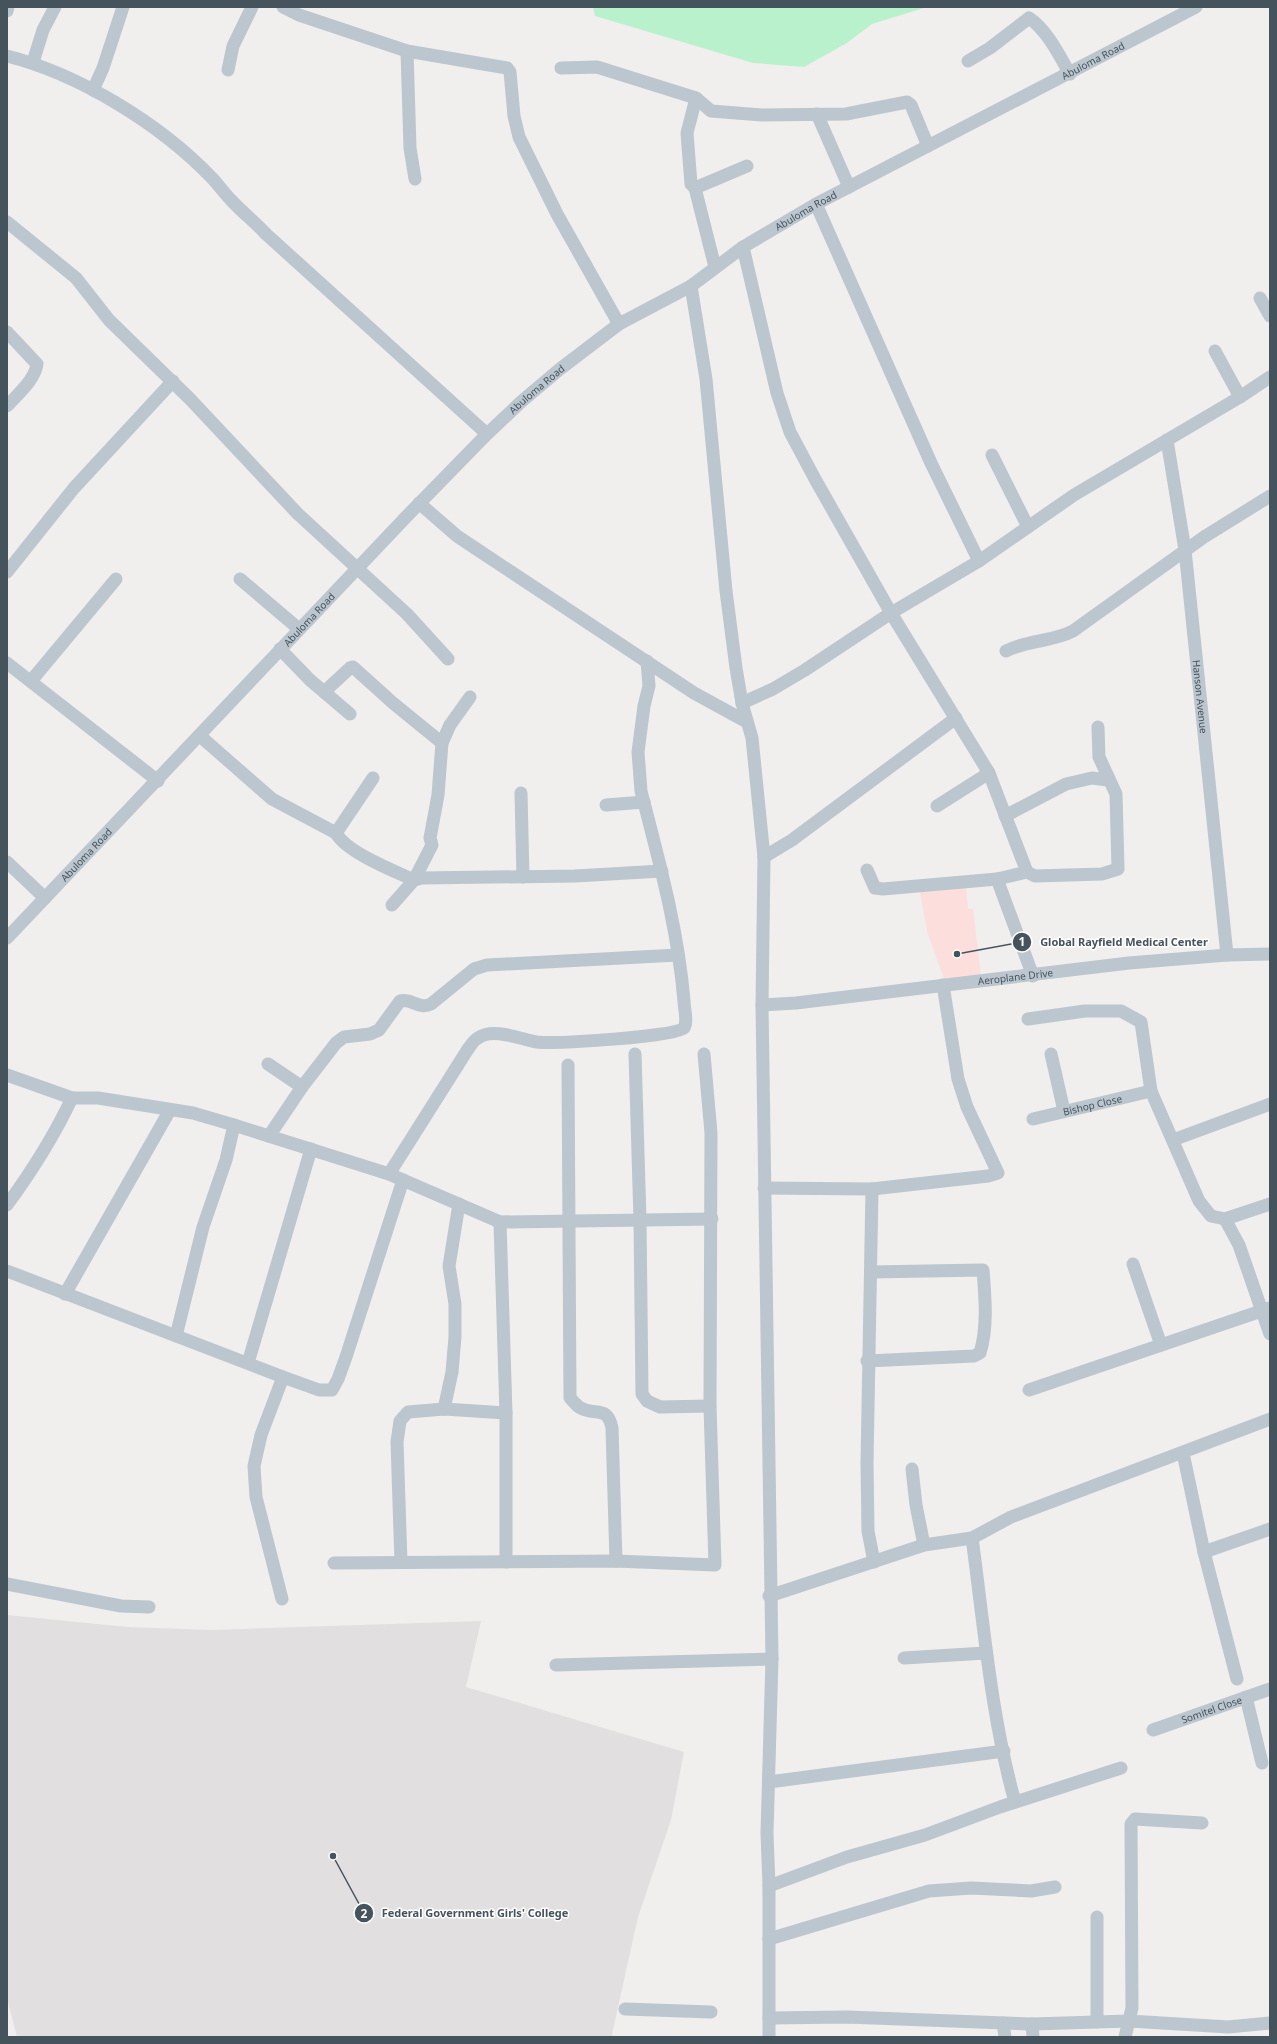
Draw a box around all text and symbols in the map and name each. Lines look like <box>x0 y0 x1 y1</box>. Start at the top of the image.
street label: Abuloma Road <box>1059 38 1127 83</box>
street label: Abuloma Road <box>772 187 839 234</box>
street label: Abuloma Road <box>506 361 567 417</box>
street label: Abuloma Road <box>280 589 338 649</box>
street label: Hanson Avenue <box>1189 659 1211 735</box>
street label: Abuloma Road <box>57 825 115 884</box>
callout: Global Rayfield Medical Center <box>1012 931 1216 954</box>
text: 1 <box>1019 933 1025 950</box>
text: Global Rayfield Medical Center <box>1040 934 1208 949</box>
street label: Aeroplane Drive <box>977 965 1054 988</box>
street label: Bishop Close <box>1061 1091 1124 1119</box>
street label: Somitel Close <box>1179 1692 1244 1727</box>
callout: Federal Government Girls' College <box>354 1902 576 1925</box>
text: 2 <box>361 1905 368 1922</box>
text: Federal Government Girls' College <box>382 1905 569 1920</box>

